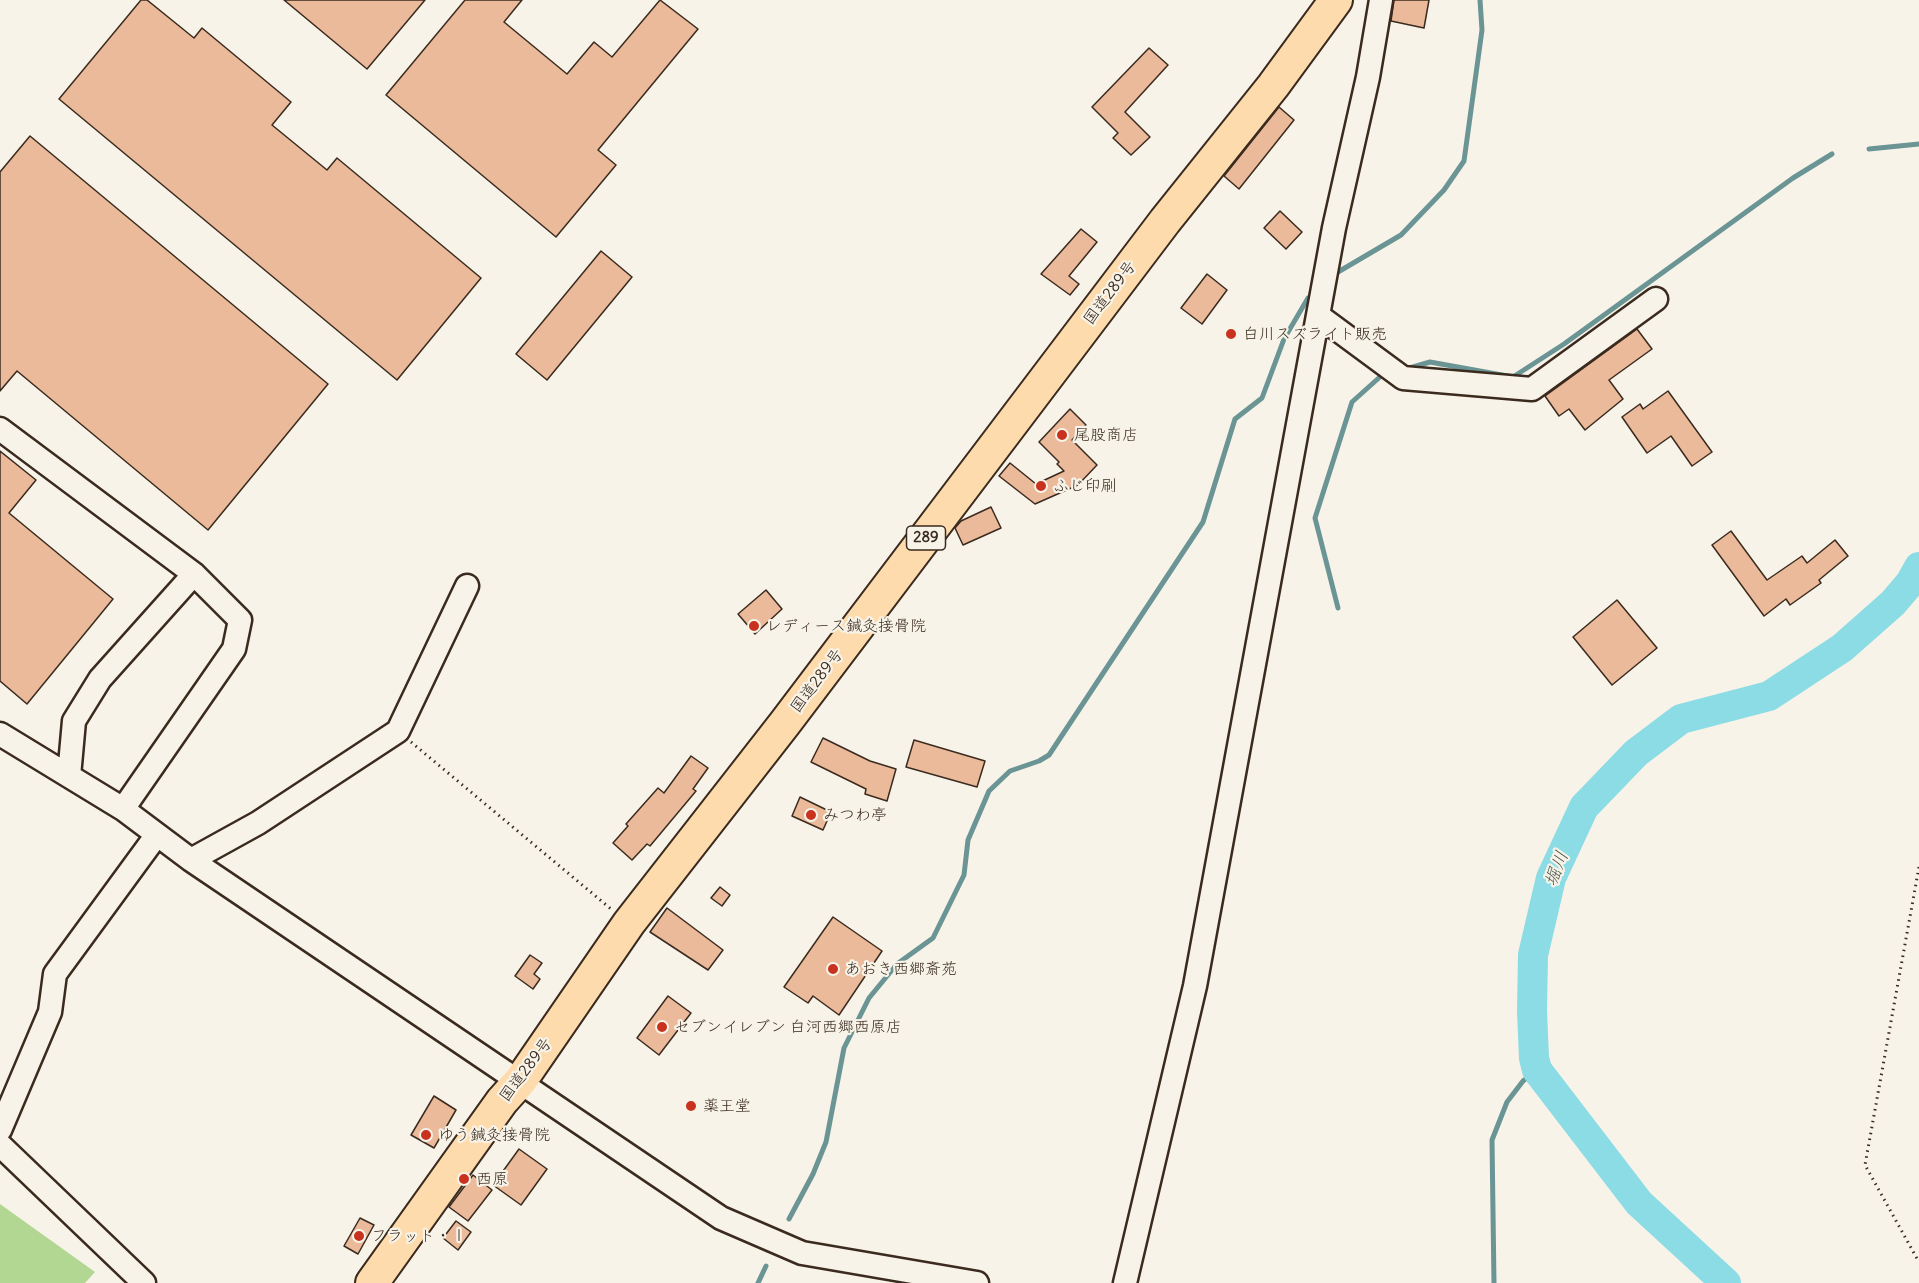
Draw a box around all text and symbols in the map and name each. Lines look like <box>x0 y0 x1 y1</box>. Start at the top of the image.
street label: 国道289号 <box>1080 257 1140 329</box>
place label: 白川スズライト販売 <box>1243 324 1387 344</box>
marker: 白川スズライト販売 <box>1224 327 1238 341</box>
place label: 尾股商店 <box>1074 425 1138 445</box>
marker: 尾股商店 <box>1055 428 1069 442</box>
place label: ふじ印刷 <box>1053 476 1117 496</box>
marker: ふじ印刷 <box>1034 479 1048 493</box>
road number: 289 <box>906 526 946 550</box>
place label: レディース鍼灸接骨院 <box>766 616 926 636</box>
marker: レディース鍼灸接骨院 <box>747 619 761 633</box>
street label: 国道289号 <box>787 645 847 717</box>
place label: みつわ亭 <box>823 805 887 825</box>
marker: みつわ亭 <box>804 808 818 822</box>
water label: 堀川 <box>1540 848 1574 890</box>
place label: あおき西郷斎苑 <box>845 959 957 979</box>
marker: あおき西郷斎苑 <box>826 962 840 976</box>
place label: セブンイレブン 白河西郷西原店 <box>674 1017 902 1037</box>
marker: セブンイレブン 白河西郷西原店 <box>655 1020 669 1034</box>
street label: 国道289号 <box>496 1034 556 1106</box>
place label: 薬王堂 <box>703 1096 751 1116</box>
marker: 薬王堂 <box>684 1099 698 1113</box>
place label: ゆう鍼灸接骨院 <box>438 1125 550 1145</box>
marker: ゆう鍼灸接骨院 <box>419 1128 433 1142</box>
place label: 西原 <box>476 1169 508 1189</box>
marker: 西原 <box>457 1172 471 1186</box>
place label: フラット・Ⅰ <box>371 1226 467 1246</box>
marker: フラット・Ⅰ <box>352 1229 366 1243</box>

